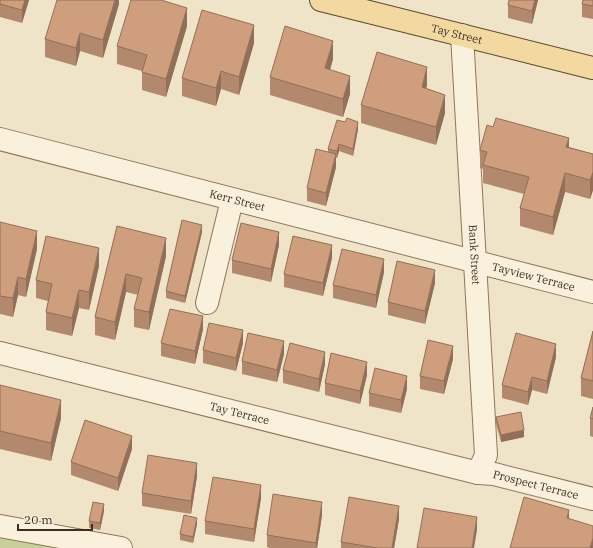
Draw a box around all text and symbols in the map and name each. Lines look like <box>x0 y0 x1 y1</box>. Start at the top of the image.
street label: Tay Street <box>430 21 484 47</box>
street label: Kerr Street <box>208 186 267 214</box>
street label: Bank Street <box>466 224 483 285</box>
street label: Tayview Terrace <box>491 259 577 294</box>
street label: Tay Terrace <box>208 399 271 427</box>
street label: Prospect Terrace <box>491 467 580 502</box>
scale bar <box>18 506 92 532</box>
text: 20 m <box>24 512 53 527</box>

